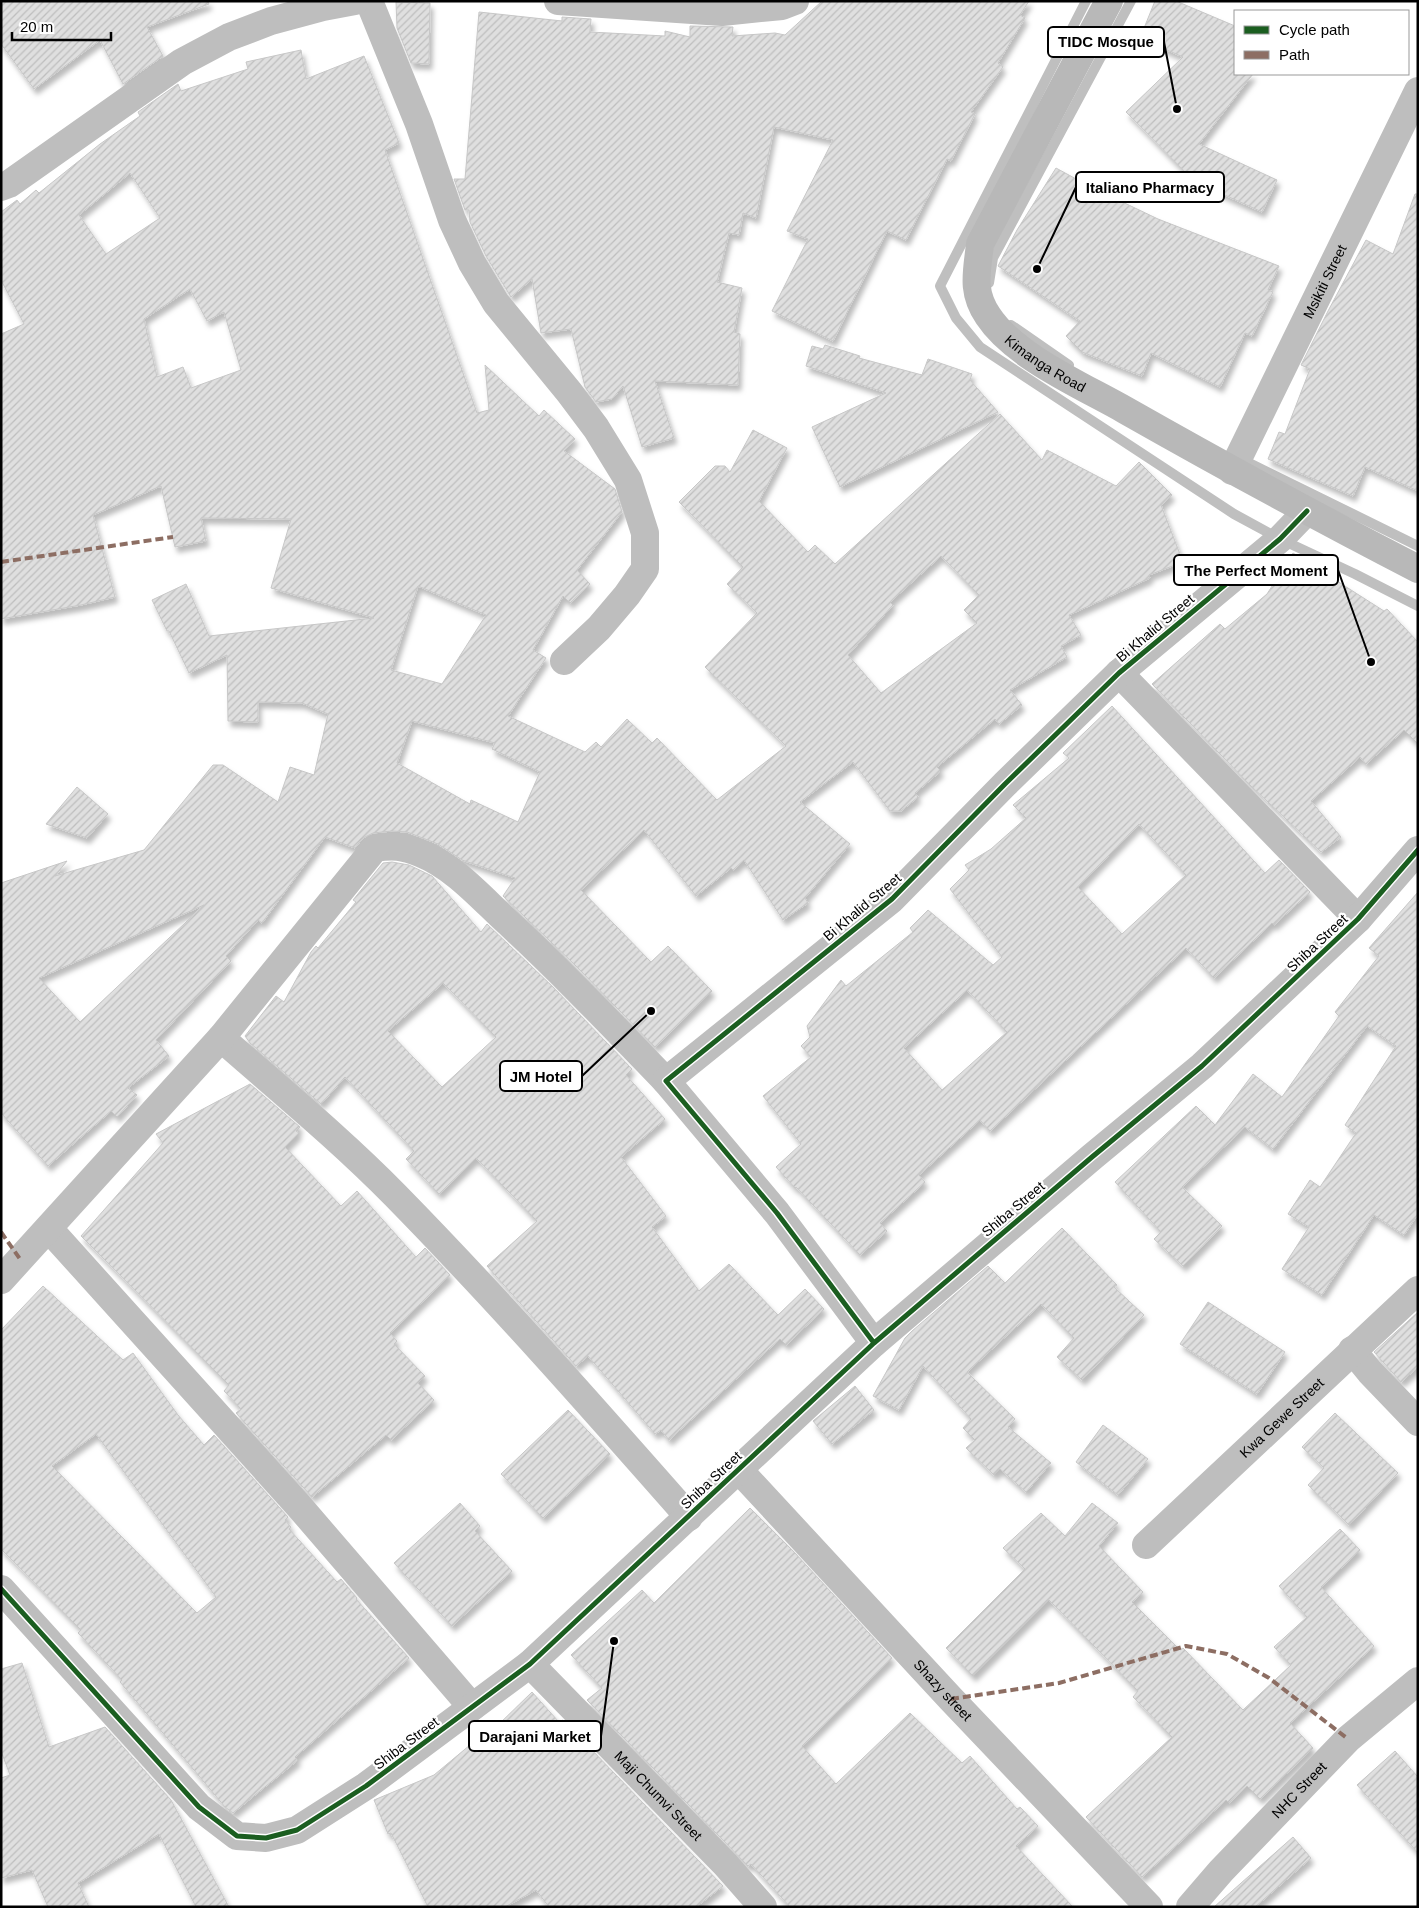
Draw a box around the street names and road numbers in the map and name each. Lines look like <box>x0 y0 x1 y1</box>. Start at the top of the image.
street label: Msikiti Street <box>1300 242 1350 321</box>
street label: Kimanga Road <box>1002 332 1088 395</box>
street label: Bi Khalid Street <box>1113 591 1197 665</box>
street label: Bi Khalid Street <box>820 870 904 944</box>
street label: Shiba Street <box>1283 911 1351 975</box>
street label: Shiba Street <box>978 1178 1048 1240</box>
street label: Kwa Gewe Street <box>1236 1375 1327 1461</box>
street label: Shiba Street <box>677 1448 745 1512</box>
street label: Shazy street <box>910 1656 975 1724</box>
street label: Shiba Street <box>370 1713 442 1773</box>
street label: Maji Chumvi Street <box>611 1748 706 1844</box>
street label: NHC Street <box>1268 1758 1330 1821</box>

